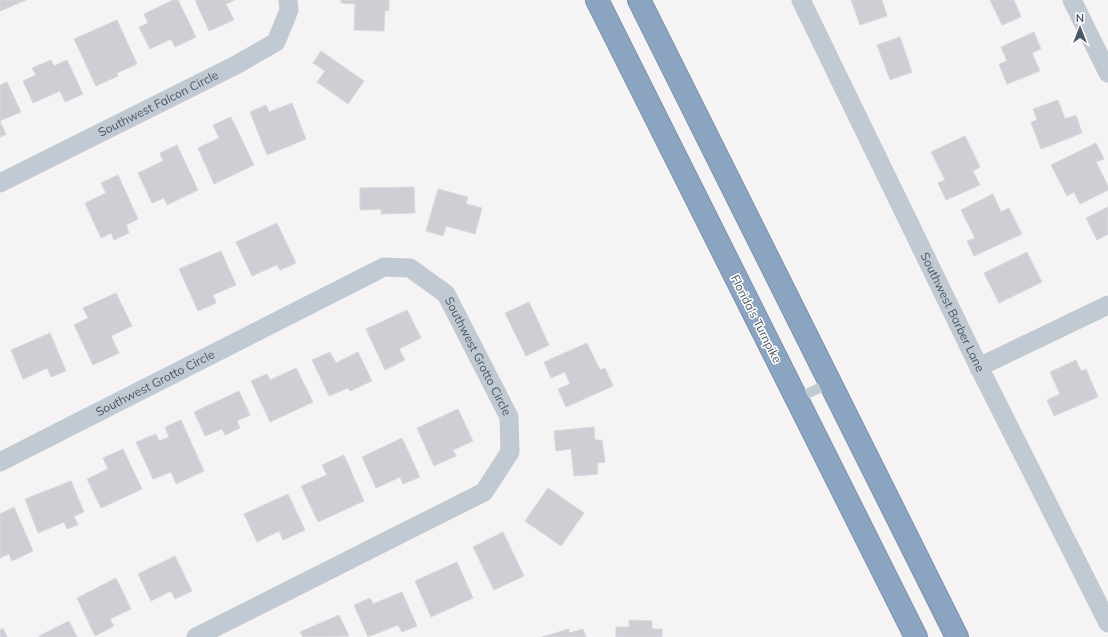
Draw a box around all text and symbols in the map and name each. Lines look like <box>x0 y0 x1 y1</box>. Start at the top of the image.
north arrow <box>1060 8 1100 48</box>
text: N <box>1076 11 1084 25</box>
street label: Southwest Falcon Circle <box>95 67 221 140</box>
street label: Southwest Barber Lane <box>918 250 988 374</box>
street label: Florida's Turnpike <box>728 272 785 365</box>
street label: Southwest Grotto Circle <box>442 294 515 418</box>
street label: Southwest Grotto Circle <box>93 346 217 419</box>

